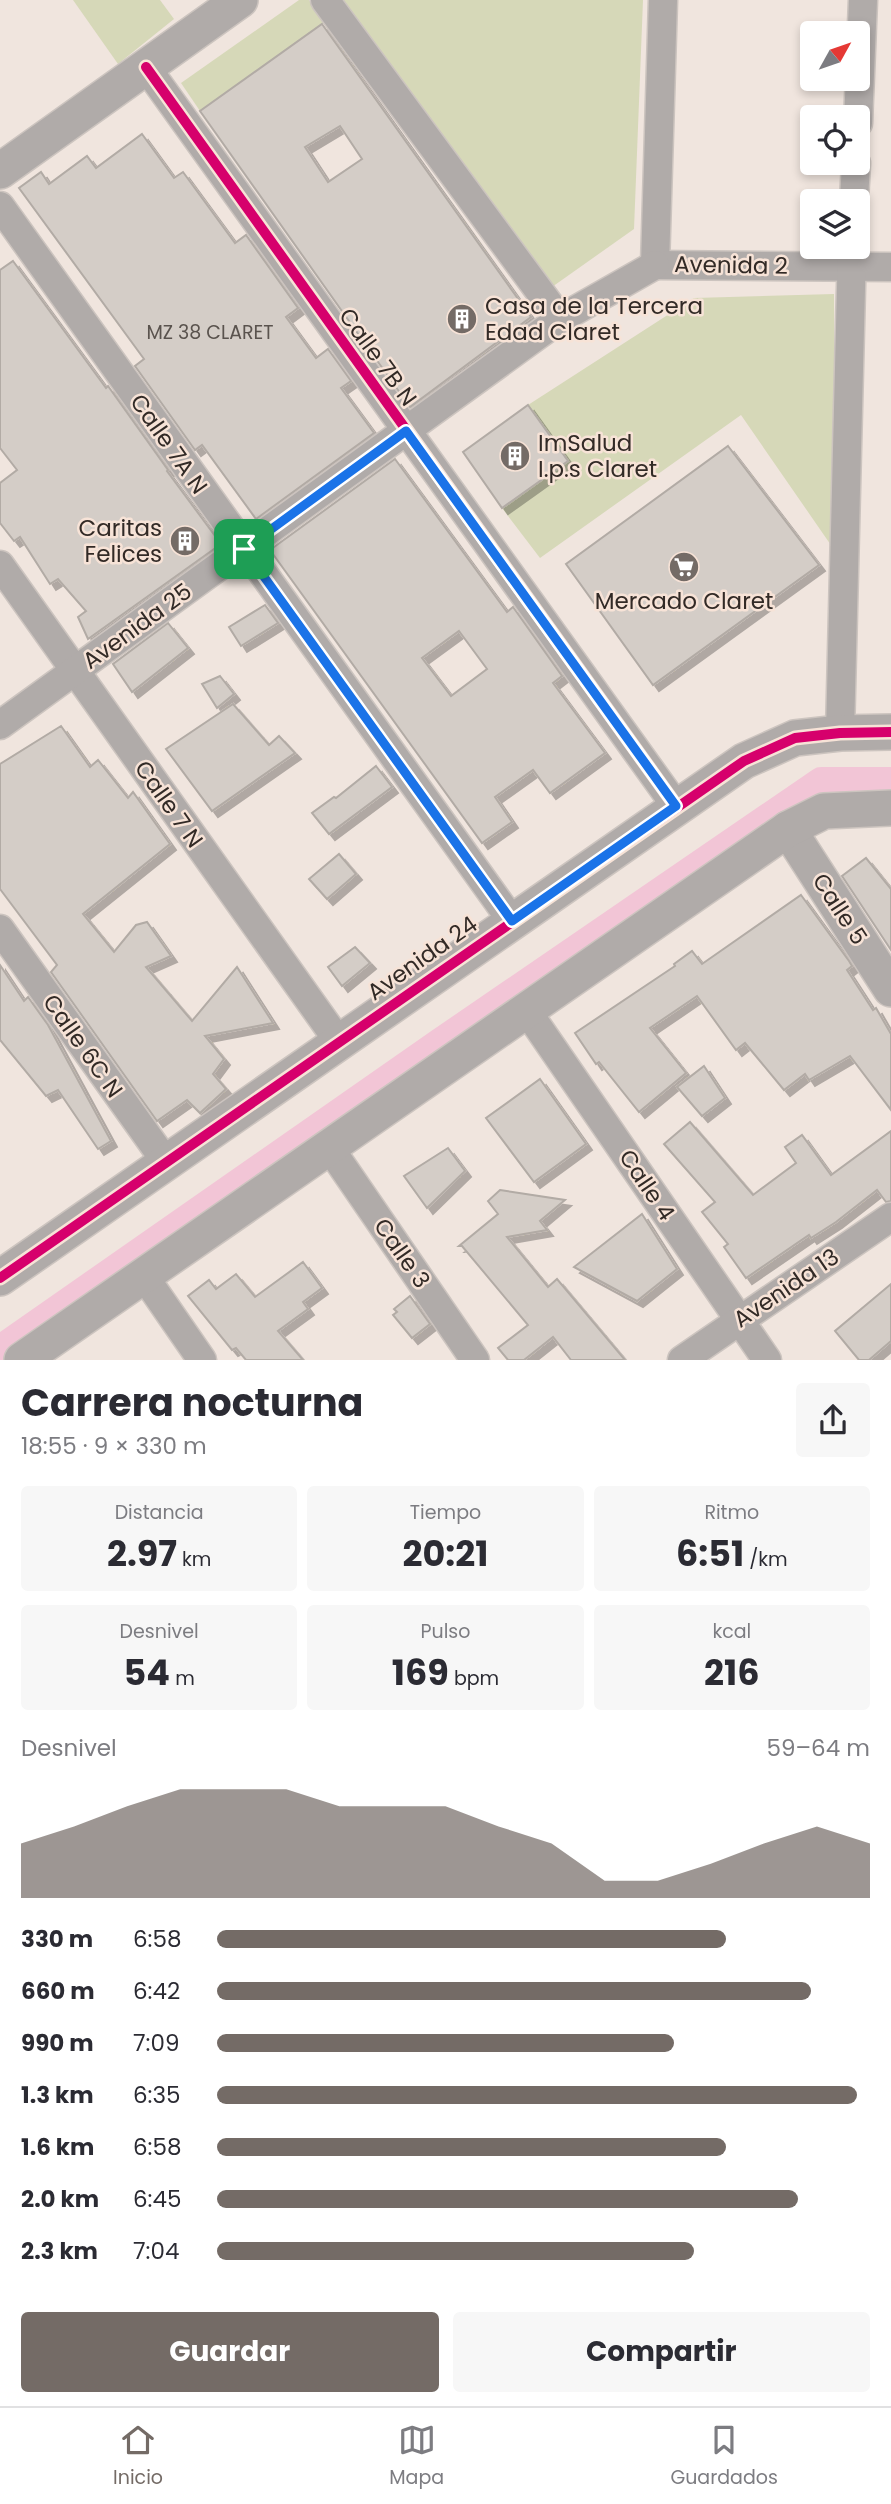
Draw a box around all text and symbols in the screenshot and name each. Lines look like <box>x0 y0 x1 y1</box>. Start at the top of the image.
north arrow <box>800 21 870 91</box>
map controls <box>800 21 870 259</box>
button: locate <box>800 105 870 175</box>
button: layers <box>800 189 870 259</box>
street label: Avenida 2 <box>674 248 788 282</box>
place label: Casa de la Tercera Edad Claret <box>485 290 703 348</box>
street label: Calle 7B N <box>332 301 424 413</box>
building icon: Casa de la Tercera Edad Claret <box>445 302 479 336</box>
house number: MZ 38 CLARET <box>146 319 274 346</box>
street label: Calle 7A N <box>123 388 215 500</box>
place label: ImSalud I.p.s Claret <box>538 427 657 485</box>
building icon: ImSalud I.p.s Claret <box>498 439 532 473</box>
place label: Caritas Felices <box>79 512 162 570</box>
pin <box>214 519 274 579</box>
building icon: Caritas Felices <box>168 524 202 558</box>
icon: arrive <box>225 530 263 568</box>
supermarket icon: Mercado Claret <box>667 550 701 584</box>
street label: Avenida 25 <box>76 575 198 677</box>
place label: Mercado Claret <box>595 585 773 617</box>
street label: Calle 7 N <box>127 754 211 854</box>
street label: Calle 5 <box>805 867 875 951</box>
street label: Avenida 24 <box>360 908 484 1008</box>
street label: Calle 6C N <box>36 988 130 1104</box>
street label: Calle 4 <box>612 1143 682 1227</box>
street label: Calle 3 <box>366 1212 438 1294</box>
street label: Avenida 13 <box>727 1241 845 1335</box>
text: Carrera nocturna <box>21 1376 363 1429</box>
button: share <box>796 1383 870 1457</box>
text: 18:55 · 9 × 330 m <box>21 1430 207 1462</box>
text: Distancia <box>115 1499 204 1526</box>
text: Tiempo <box>410 1499 481 1526</box>
text: Ritmo <box>704 1499 759 1526</box>
text: 2.97 <box>107 1529 177 1578</box>
text: 20:21 <box>403 1529 488 1578</box>
text: 6:51 <box>676 1529 744 1578</box>
text: km <box>177 1546 211 1573</box>
text: /km <box>744 1546 788 1573</box>
text: Desnivel <box>120 1618 199 1645</box>
text: Pulso <box>421 1618 470 1645</box>
text: kcal <box>712 1618 751 1645</box>
text: 54 <box>124 1648 170 1697</box>
text: 169 <box>392 1648 449 1697</box>
text: 216 <box>704 1648 760 1697</box>
text: m <box>170 1665 195 1692</box>
text: bpm <box>449 1665 499 1692</box>
text: Desnivel <box>21 1732 117 1764</box>
text: 59–64 m <box>767 1732 870 1764</box>
text: 330 m <box>21 1923 93 1955</box>
text: 6:58 <box>133 1923 181 1955</box>
text: 660 m <box>21 1975 95 2007</box>
text: 6:42 <box>133 1975 180 2007</box>
text: 990 m <box>21 2027 94 2059</box>
text: 7:09 <box>133 2027 179 2059</box>
text: 1.3 km <box>21 2079 94 2111</box>
text: 6:35 <box>133 2079 181 2111</box>
text: 1.6 km <box>21 2131 94 2163</box>
text: 6:58 <box>133 2131 181 2163</box>
text: 2.0 km <box>21 2183 99 2215</box>
text: 6:45 <box>133 2183 181 2215</box>
text: 2.3 km <box>21 2235 98 2267</box>
text: 7:04 <box>133 2235 179 2267</box>
button: Guardar <box>21 2312 439 2392</box>
button: Compartir <box>453 2312 870 2392</box>
tab: Inicio <box>113 2421 163 2492</box>
tab: Mapa <box>389 2421 444 2492</box>
tab: Guardados <box>670 2421 778 2492</box>

